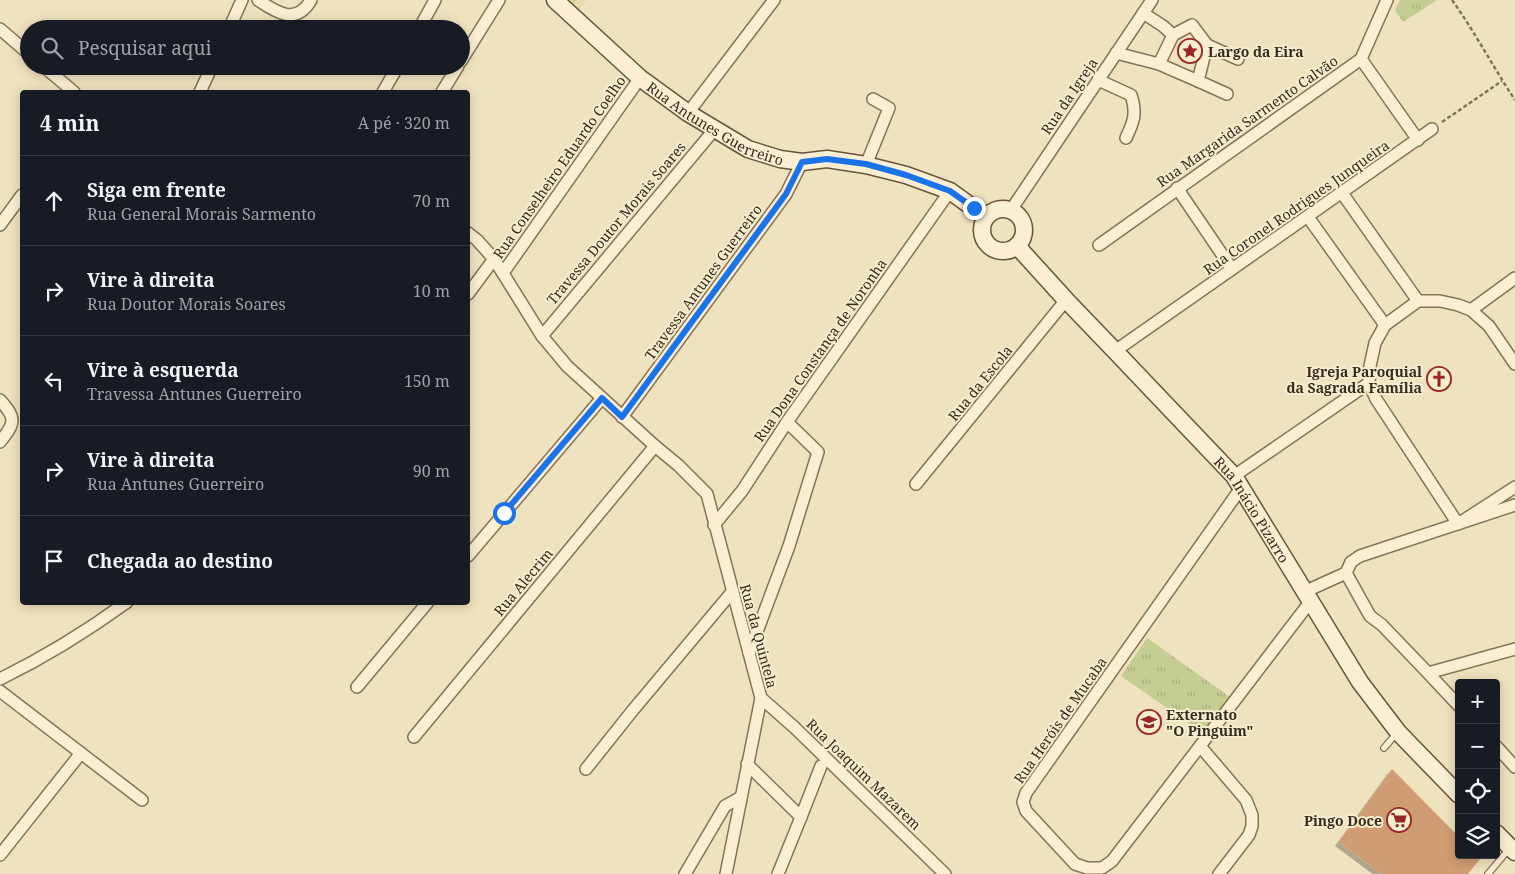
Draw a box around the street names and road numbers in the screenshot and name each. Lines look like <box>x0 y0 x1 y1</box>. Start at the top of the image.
street label: Rua Margarida Sarmento Calvão <box>1153 51 1341 191</box>
street label: Rua da Igreja <box>1036 54 1102 138</box>
street label: Rua Conselheiro Eduardo Coelho <box>488 72 630 262</box>
street label: Rua Antunes Guerreiro <box>643 77 786 169</box>
street label: Rua Coronel Rodrigues Junqueira <box>1199 135 1393 279</box>
street label: Travessa Doutor Morais Soares <box>542 138 690 308</box>
street label: Travessa Antunes Guerreiro <box>640 200 766 364</box>
street label: Rua Dona Constança de Noronha <box>749 255 891 445</box>
street label: Rua da Escola <box>944 341 1016 425</box>
street label: Rua Inácio Pizarro <box>1210 452 1294 566</box>
street label: Rua Alecrim <box>489 544 557 620</box>
street label: Rua da Quintela <box>736 582 782 690</box>
street label: Rua Heróis de Mucaba <box>1009 653 1111 787</box>
street label: Rua Joaquim Mazarem <box>802 714 926 834</box>

